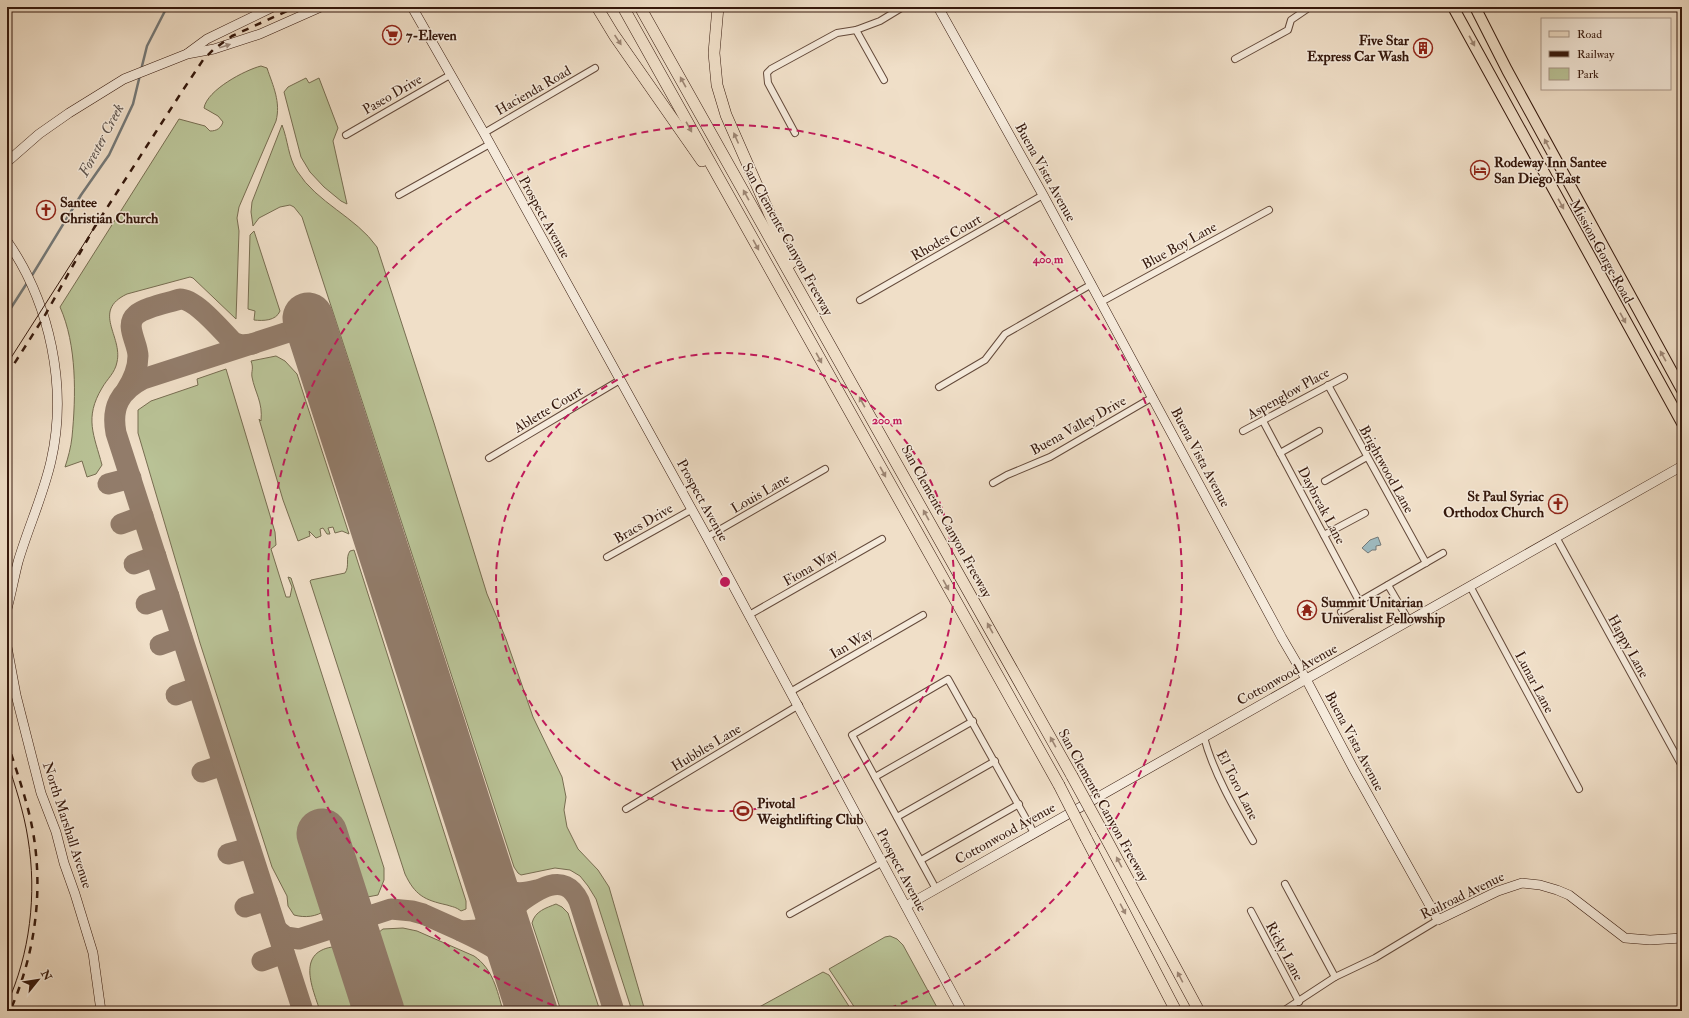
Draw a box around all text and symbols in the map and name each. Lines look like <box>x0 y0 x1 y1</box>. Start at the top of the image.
legend <box>1541 18 1671 90</box>
supermarket icon: 7-Eleven <box>381 24 403 46</box>
place label: 7-Eleven <box>406 27 458 44</box>
text: Road <box>1577 27 1602 42</box>
place label: Five Star Express Car Wash <box>1307 32 1410 66</box>
one-way arrow <box>614 35 622 45</box>
one-way arrow <box>1468 35 1475 47</box>
building icon: Five Star Express Car Wash <box>1412 37 1434 59</box>
one-way arrow <box>220 43 232 49</box>
text: Railway <box>1577 47 1615 62</box>
street label: Hacienda Road <box>492 62 574 119</box>
text: Park <box>1577 67 1599 82</box>
street label: Paseo Drive <box>359 71 425 118</box>
one-way arrow <box>679 76 686 88</box>
water label: Forester Creek <box>74 101 128 181</box>
street label: Buena Vista Avenue <box>1011 120 1080 225</box>
one-way arrow <box>686 121 693 133</box>
one-way arrow <box>732 132 739 144</box>
one-way arrow <box>1544 138 1551 149</box>
place label: Rodeway Inn Santee San Diego East <box>1494 154 1607 188</box>
hotel icon: Rodeway Inn Santee San Diego East <box>1469 159 1491 181</box>
street label: San Clemente Canyon Freeway <box>738 160 837 320</box>
street label: Prospect Avenue <box>514 173 574 262</box>
one-way arrow <box>743 190 750 201</box>
place label: Santee Christian Church <box>60 194 159 227</box>
street label: Mission Gorge Road <box>1566 196 1637 306</box>
one-way arrow <box>1558 198 1564 210</box>
church icon: Santee Christian Church <box>35 199 57 221</box>
street label: Rhodes Court <box>908 210 985 264</box>
street label: Blue Boy Lane <box>1139 218 1220 274</box>
one-way arrow <box>752 239 759 251</box>
text: 400 m <box>1032 252 1064 267</box>
one-way arrow <box>1620 313 1627 324</box>
one-way arrow <box>1660 350 1667 362</box>
one-way arrow <box>816 352 823 364</box>
street label: Aspenglow Place <box>1243 364 1333 424</box>
street label: Ablette Court <box>510 382 586 437</box>
street label: Buena Valley Drive <box>1027 392 1130 460</box>
one-way arrow <box>859 396 866 407</box>
street label: Buena Vista Avenue <box>1167 405 1234 510</box>
text: 200 m <box>872 413 903 428</box>
street label: Brightwood Lane <box>1355 422 1418 516</box>
street label: San Clemente Canyon Freeway <box>897 442 996 602</box>
street label: Prospect Avenue <box>672 456 732 545</box>
street label: Daybreak Lane <box>1293 464 1349 548</box>
one-way arrow <box>879 466 886 478</box>
street label: Louis Lane <box>728 470 793 517</box>
place label: St Paul Syriac Orthodox Church <box>1443 488 1545 521</box>
church icon: St Paul Syriac Orthodox Church <box>1547 493 1569 515</box>
street label: Bracs Drive <box>611 500 676 547</box>
one-way arrow <box>922 509 929 521</box>
street label: Fiona Way <box>780 545 842 591</box>
centre of rings <box>718 575 732 589</box>
one-way arrow <box>943 579 950 591</box>
place label: Summit Unitarian Univeralist Fellowship <box>1321 594 1445 628</box>
temple icon: Summit Unitarian Univeralist Fellowship <box>1296 599 1318 621</box>
street label: Happy Lane <box>1603 612 1653 681</box>
one-way arrow <box>986 622 993 634</box>
street label: Ian Way <box>827 624 877 663</box>
street label: Cottonwood Avenue <box>1234 640 1341 709</box>
street label: Lunar Lane <box>1511 648 1558 716</box>
street label: Buena Vista Avenue <box>1321 689 1388 794</box>
street label: Hubbles Lane <box>668 720 744 775</box>
street label: San Clemente Canyon Freeway <box>1054 726 1153 886</box>
one-way arrow <box>1050 736 1057 747</box>
street label: El Toro Lane <box>1213 748 1262 823</box>
street label: North Marshall Avenue <box>39 760 96 891</box>
place label: Pivotal Weightlifting Club <box>756 795 863 829</box>
street label: Cottonwood Avenue <box>952 799 1059 868</box>
sports icon: Pivotal Weightlifting Club <box>732 800 754 822</box>
street label: Prospect Avenue <box>872 826 931 915</box>
one-way arrow <box>1116 856 1122 868</box>
street label: Railroad Avenue <box>1418 868 1507 923</box>
one-way arrow <box>1120 904 1127 915</box>
street label: Ricky Lane <box>1261 919 1307 984</box>
north arrow <box>18 960 58 1000</box>
text: N <box>38 967 55 984</box>
one-way arrow <box>1177 971 1184 982</box>

